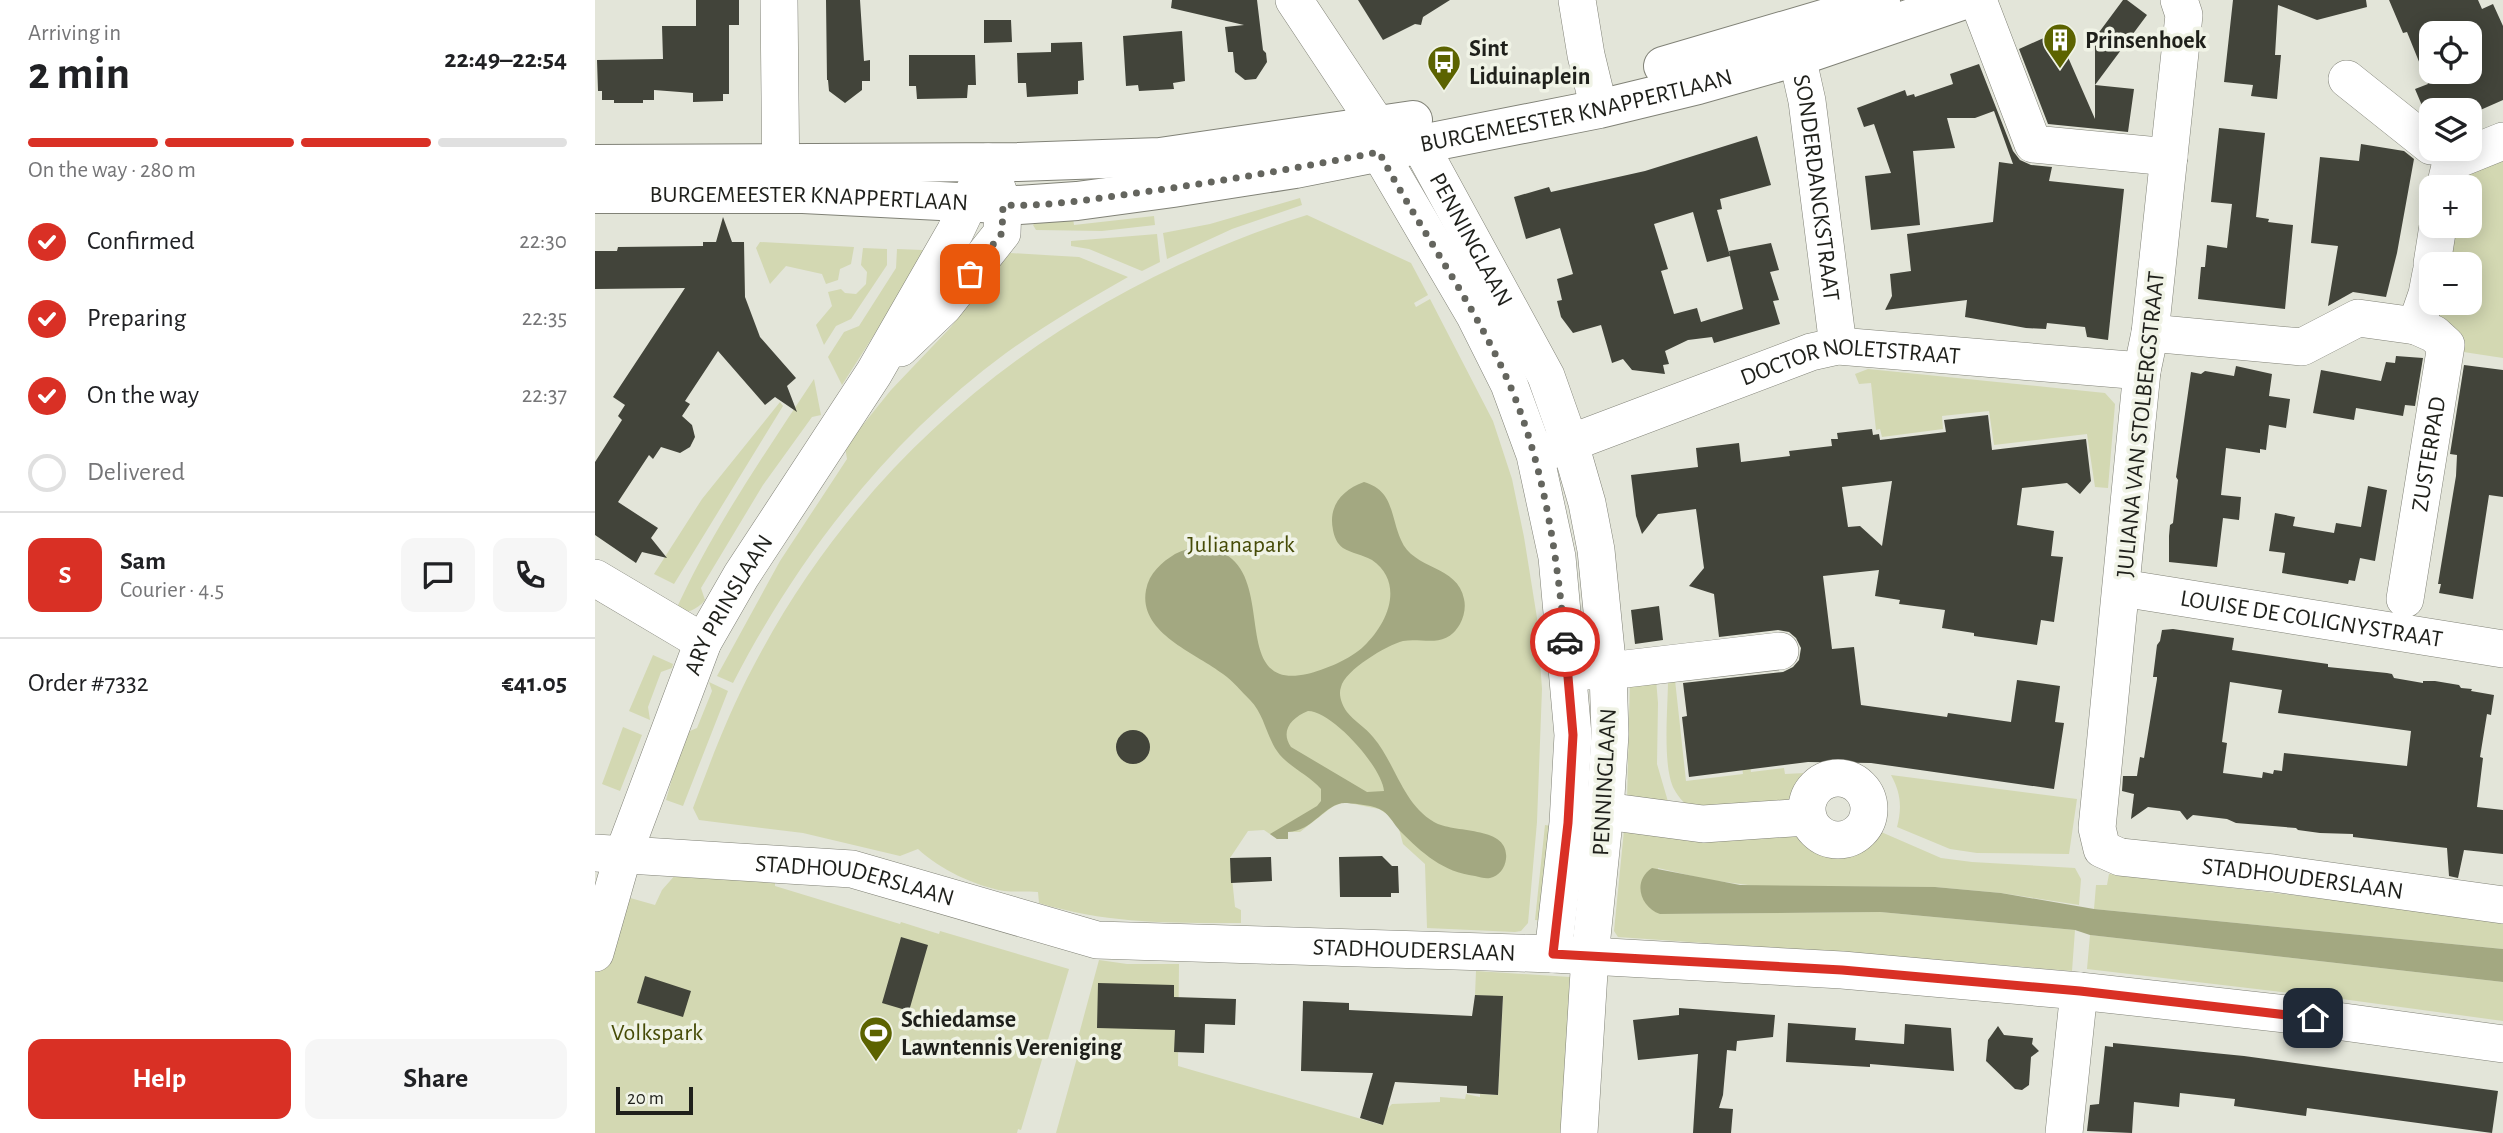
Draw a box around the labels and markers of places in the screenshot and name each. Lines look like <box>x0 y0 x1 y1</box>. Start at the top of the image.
building icon: Prinsenhoek <box>2041 21 2079 70</box>
place label: Prinsenhoek <box>2085 29 2207 53</box>
place label: Sint Liduinaplein <box>1469 37 1590 89</box>
bus stop icon: Sint Liduinaplein <box>1425 43 1463 92</box>
pin <box>940 244 1000 304</box>
pin <box>2283 988 2343 1048</box>
place label: Schiedamse Lawntennis Vereniging <box>901 1008 1123 1060</box>
sports icon: Schiedamse Lawntennis Vereniging <box>857 1014 895 1063</box>

